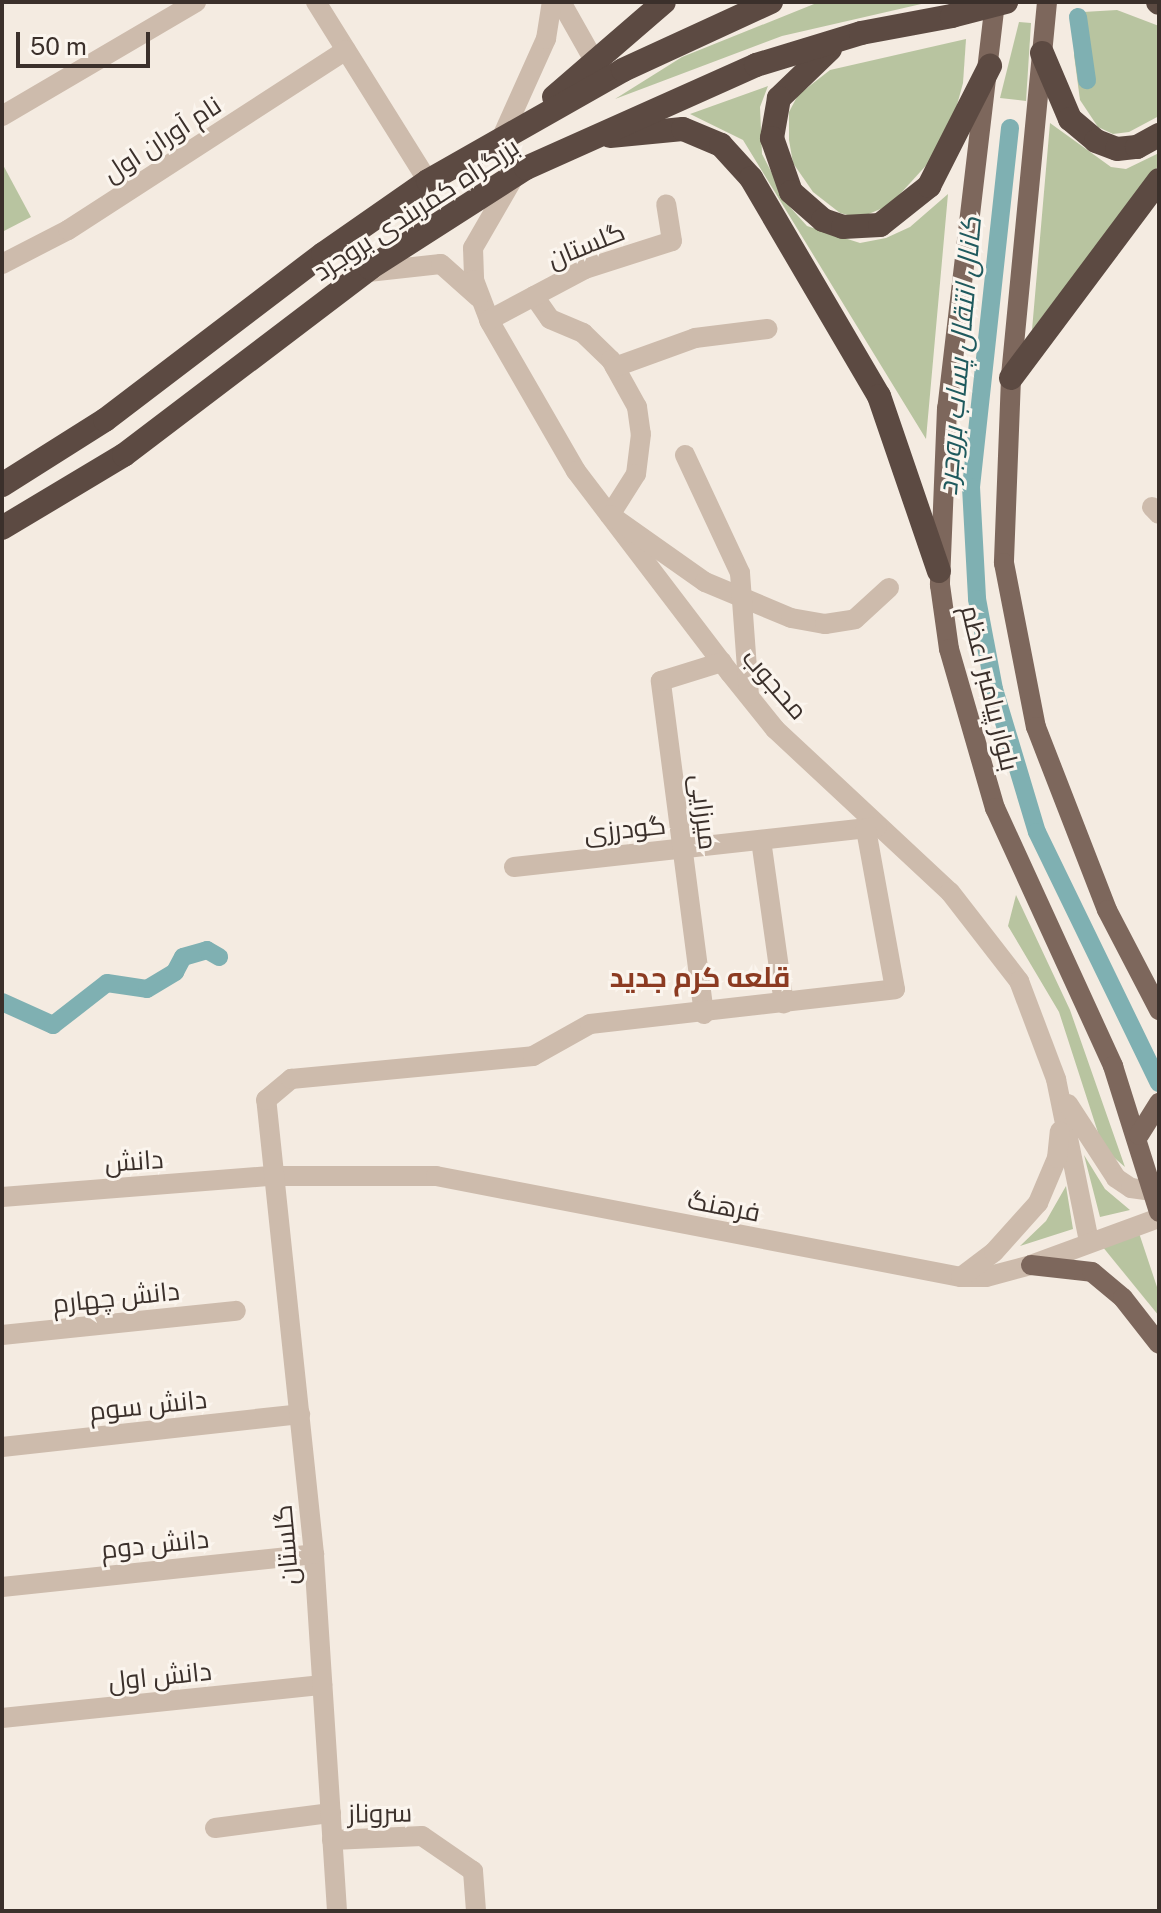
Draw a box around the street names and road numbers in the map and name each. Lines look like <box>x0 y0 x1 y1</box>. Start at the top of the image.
street label: نام آوران اول <box>97 89 227 189</box>
street label: بزرگراه کمربندی بروجرد <box>307 131 525 287</box>
street label: گلستان <box>543 215 629 275</box>
street label: بلوار پیامبر اعظم <box>954 602 1026 774</box>
street label: محجوب <box>736 642 814 726</box>
street label: میرزایی <box>684 772 724 852</box>
street label: گودرزی <box>583 809 667 849</box>
street label: دانش <box>104 1143 164 1179</box>
street label: فرهنگ <box>685 1184 763 1228</box>
street label: دانش چهارم <box>51 1275 181 1319</box>
street label: دانش سوم <box>88 1383 208 1427</box>
street label: گلستان <box>267 1504 305 1586</box>
street label: دانش دوم <box>100 1523 210 1565</box>
street label: دانش اول <box>107 1655 213 1697</box>
street label: سروناز <box>347 1797 413 1829</box>

